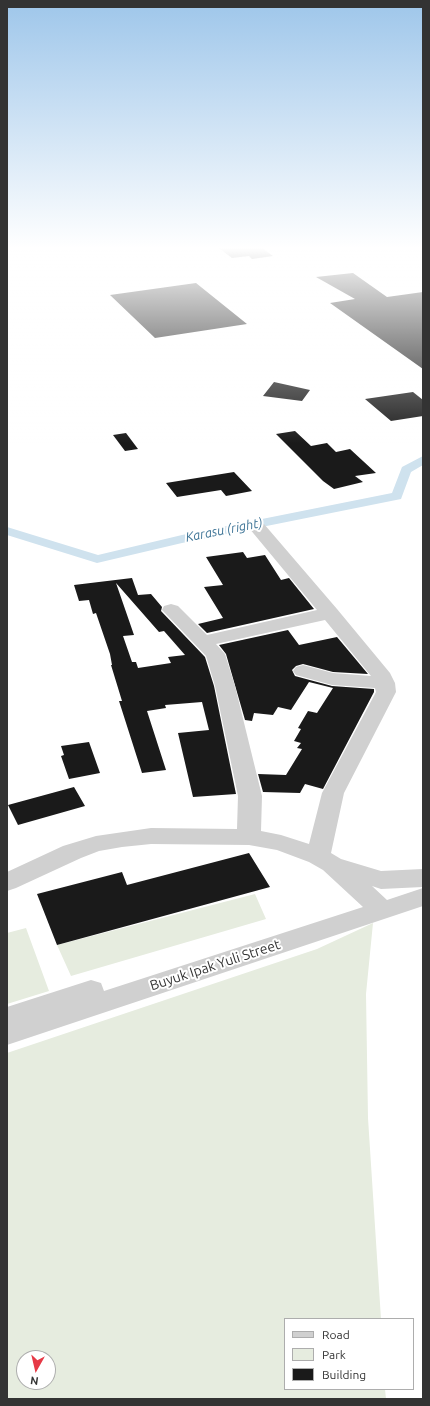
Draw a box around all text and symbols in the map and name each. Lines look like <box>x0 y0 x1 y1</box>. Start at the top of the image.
water label: Karasu (right) <box>184 515 264 545</box>
street label: Buyuk Ipak Yuli Street <box>148 936 282 994</box>
legend <box>284 1318 414 1390</box>
text: Road <box>322 1328 350 1341</box>
text: Park <box>322 1348 346 1361</box>
north arrow <box>16 1350 56 1390</box>
text: Building <box>322 1368 366 1381</box>
text: N <box>30 1374 39 1387</box>

